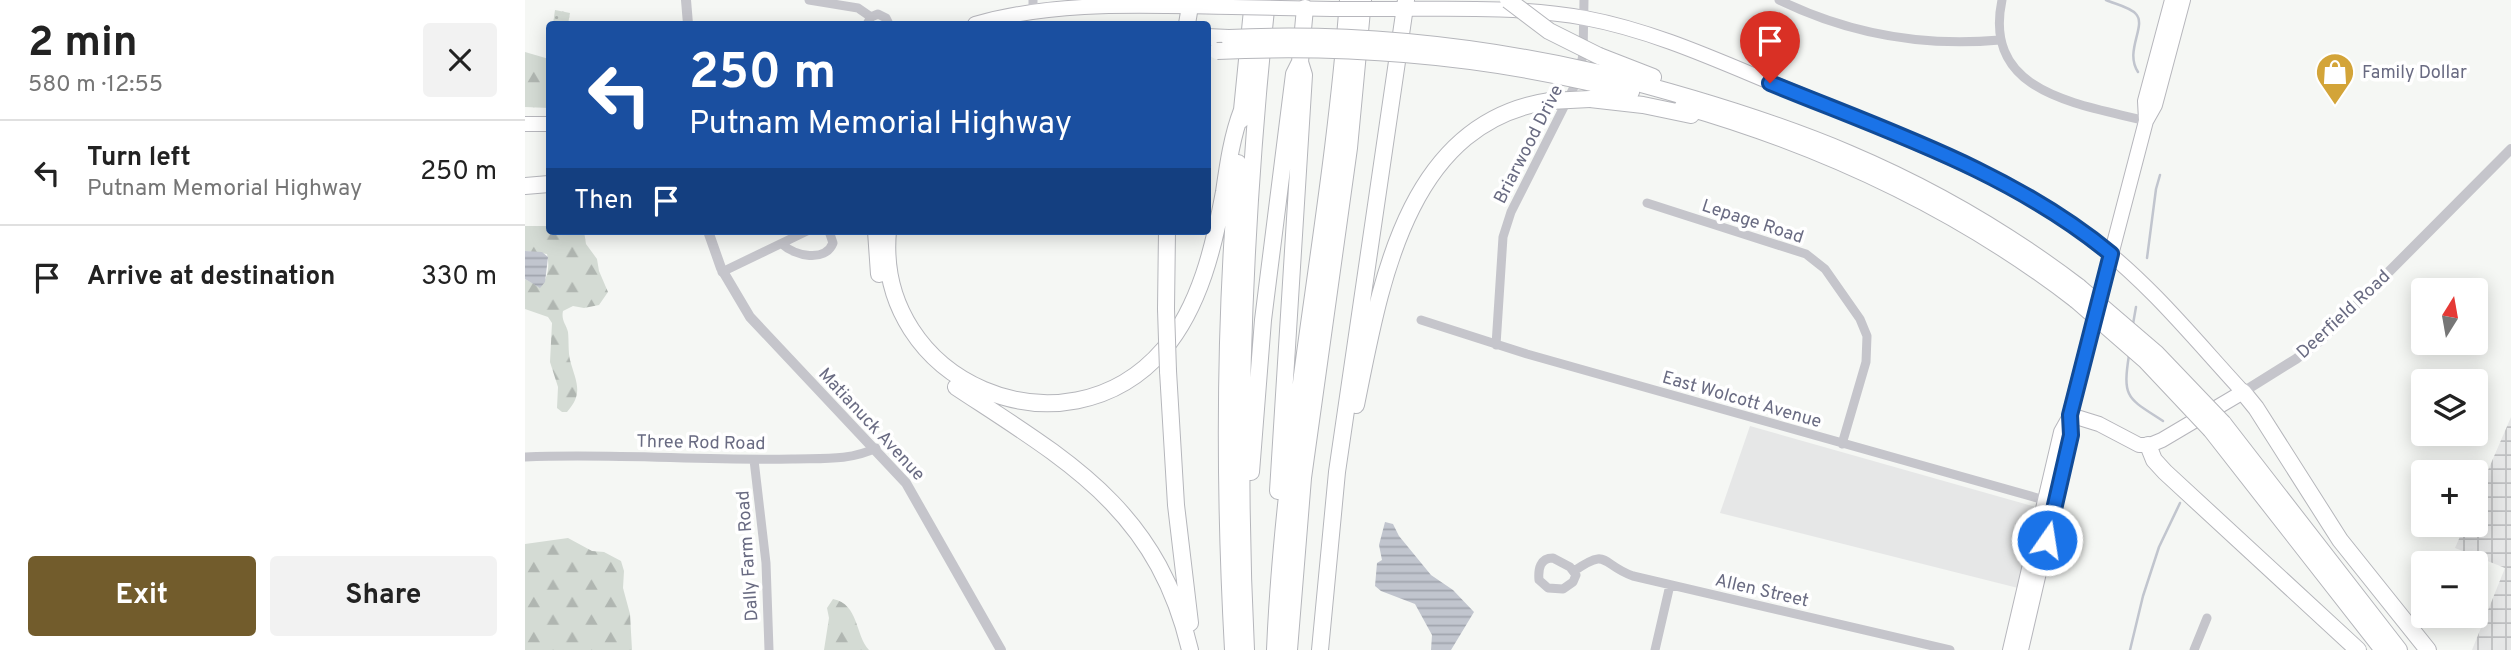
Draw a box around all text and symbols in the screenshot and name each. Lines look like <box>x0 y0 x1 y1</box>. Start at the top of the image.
pin <box>1740 11 1800 83</box>
text: 2 min <box>28 18 138 71</box>
icon: arrive <box>1751 22 1789 60</box>
button: close <box>423 23 497 97</box>
text: 250 m <box>689 44 836 106</box>
icon: left <box>574 49 665 140</box>
shop icon: Family Dollar <box>2314 51 2356 106</box>
place label: Family Dollar <box>2362 62 2467 85</box>
text: 580 m · 12:55 <box>28 71 163 100</box>
street label: Briarwood Drive <box>1489 81 1569 208</box>
text: Putnam Memorial Highway <box>689 105 1072 145</box>
text: Turn left <box>87 142 191 175</box>
icon: left <box>28 154 66 192</box>
text: 250 m <box>420 156 497 189</box>
text: Putnam Memorial Highway <box>87 175 362 204</box>
icon: arrive <box>647 182 685 220</box>
text: Then <box>574 185 633 218</box>
street label: Lepage Road <box>1699 195 1806 250</box>
icon: arrive <box>28 259 66 297</box>
text: Arrive at destination <box>87 261 335 294</box>
text: 330 m <box>421 261 497 294</box>
street label: Deerfield Road <box>2292 266 2396 364</box>
north arrow <box>2411 278 2489 355</box>
map controls <box>2411 278 2488 628</box>
street label: Matianuck Avenue <box>813 364 929 486</box>
street label: East Wolcott Avenue <box>1659 367 1824 434</box>
button: layers <box>2411 369 2488 446</box>
street label: Three Rod Road <box>636 431 766 456</box>
button: + <box>2411 460 2488 537</box>
street label: Dally Farm Road <box>732 490 765 622</box>
position arrow <box>2010 503 2084 577</box>
button: − <box>2411 551 2488 628</box>
button: Exit <box>28 556 256 636</box>
button: Share <box>270 556 497 636</box>
street label: Allen Street <box>1713 570 1811 613</box>

